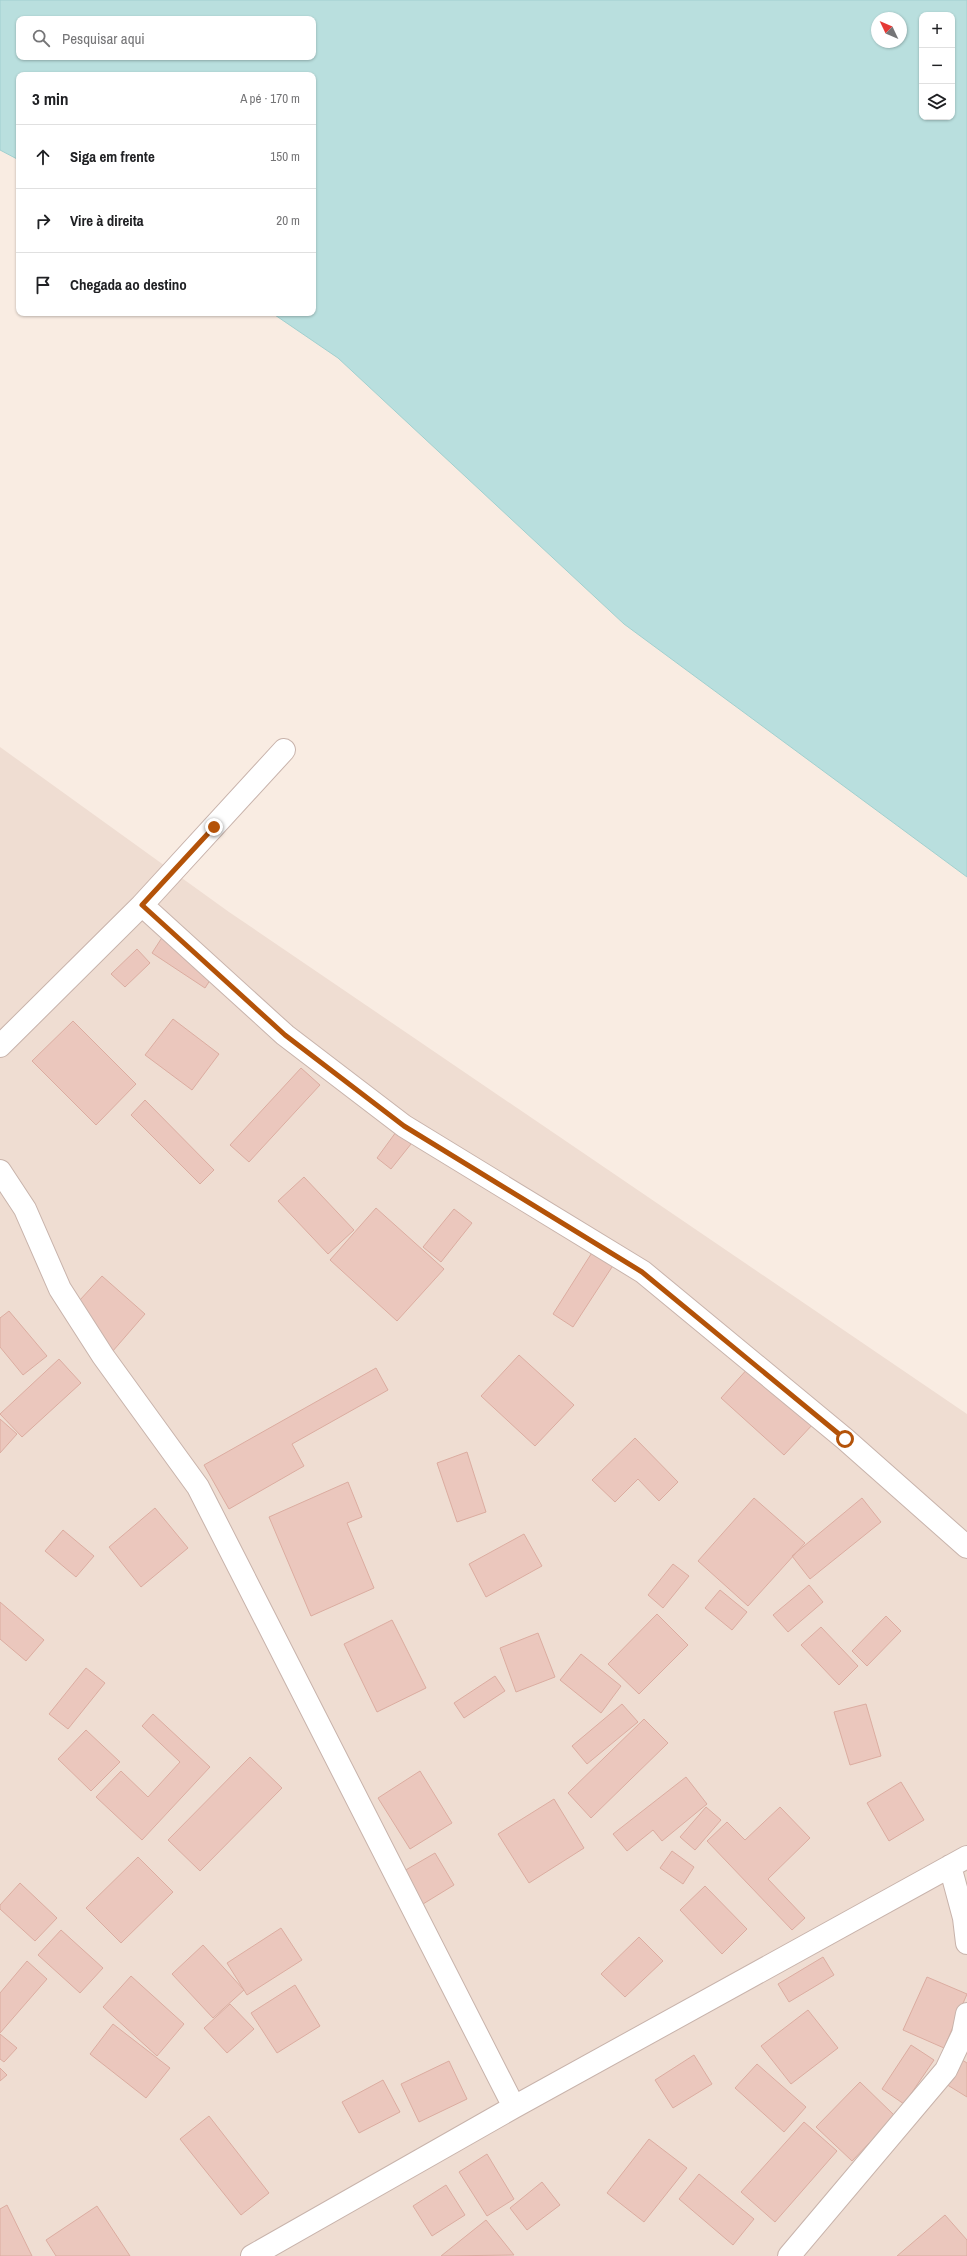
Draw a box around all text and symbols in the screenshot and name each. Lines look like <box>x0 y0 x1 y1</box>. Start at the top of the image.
north arrow <box>871 12 907 48</box>
map controls <box>919 12 955 120</box>
button: + <box>919 12 955 48</box>
search box <box>16 16 316 60</box>
icon: search <box>30 27 52 49</box>
text: Pesquisar aqui <box>62 28 145 49</box>
button: − <box>919 48 955 84</box>
button: layers <box>919 84 955 120</box>
text: 3 min <box>32 87 68 110</box>
text: A pé · 170 m <box>240 90 300 107</box>
icon: ahead <box>32 146 54 168</box>
text: Siga em frente <box>70 146 155 167</box>
text: 150 m <box>270 148 300 165</box>
icon: right <box>32 210 54 232</box>
text: Vire à direita <box>70 210 144 231</box>
text: 20 m <box>276 212 300 229</box>
icon: arrive <box>32 274 54 296</box>
text: Chegada ao destino <box>70 274 187 295</box>
route end <box>205 818 223 836</box>
route start <box>836 1430 854 1448</box>

